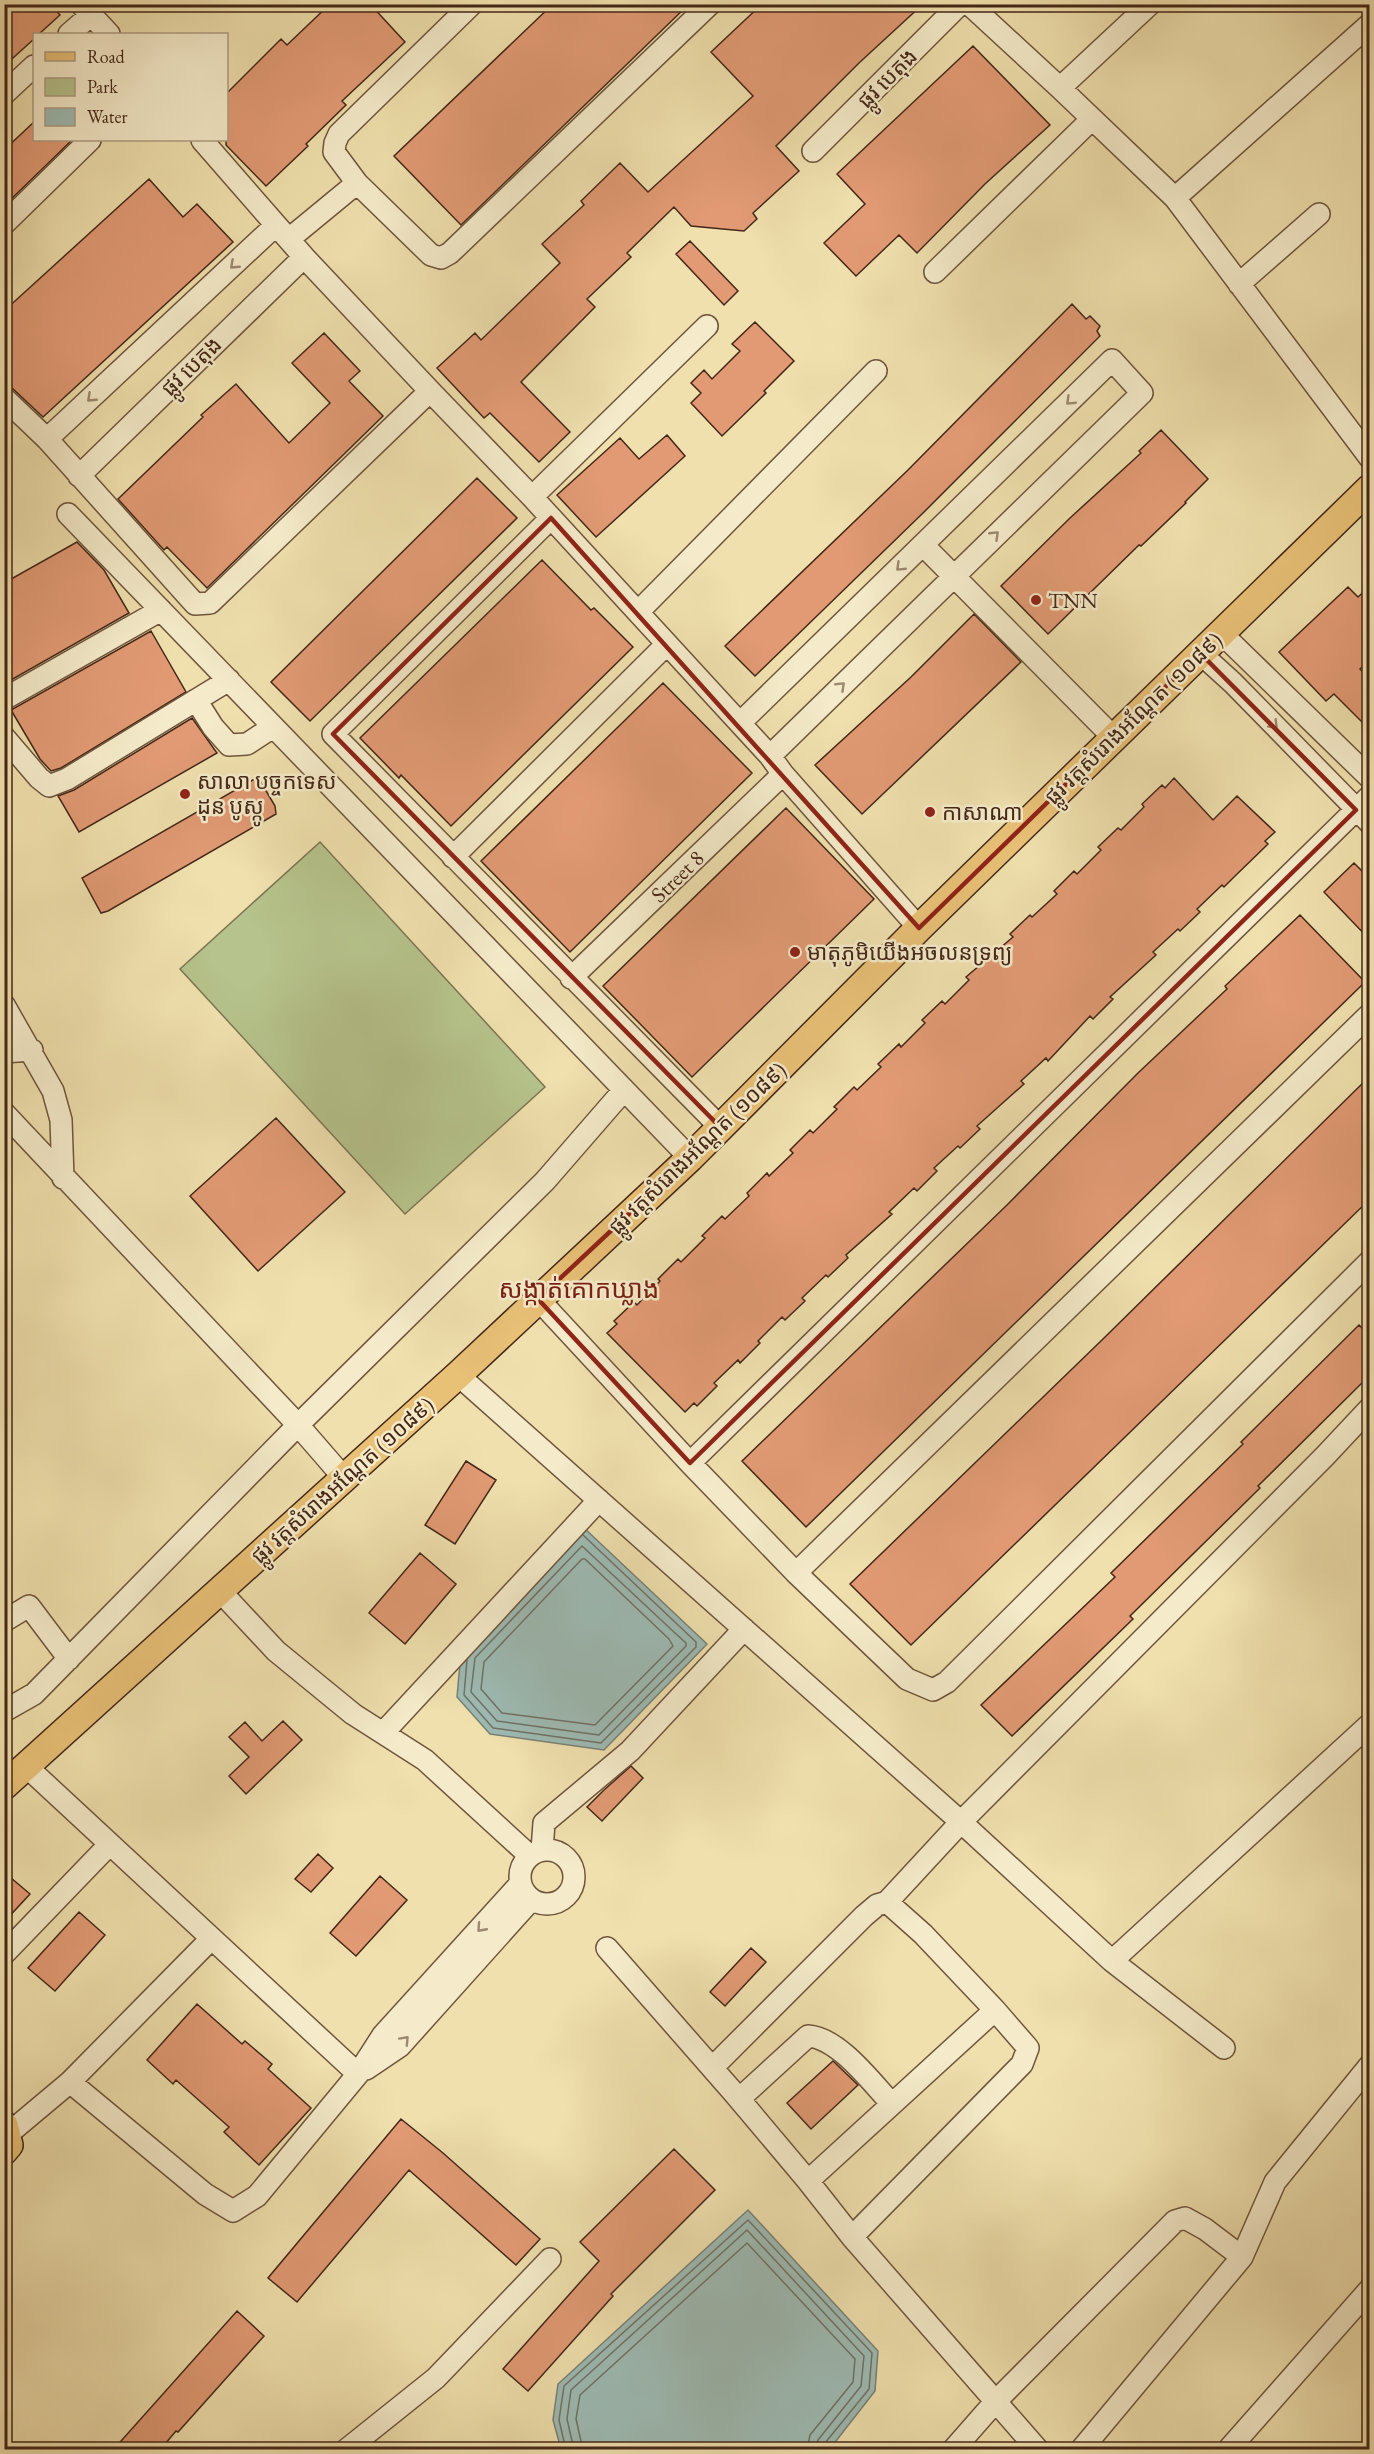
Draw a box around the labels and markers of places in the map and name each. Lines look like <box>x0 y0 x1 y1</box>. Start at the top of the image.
place label: TNN <box>1048 586 1098 615</box>
marker: TNN <box>1029 593 1043 607</box>
place label: សាលា បច្ចកទេស ដុន បូស្កូ <box>197 767 336 827</box>
marker: សាលា បច្ចកទេស ដុន បូស្កូ <box>178 787 192 801</box>
place label: កាសាណា <box>942 798 1023 827</box>
marker: កាសាណា <box>923 805 937 819</box>
place label: មាតុភូមិយើងអចលនទ្រព្យ <box>807 938 1012 967</box>
marker: មាតុភូមិយើងអចលនទ្រព្យ <box>788 945 802 959</box>

